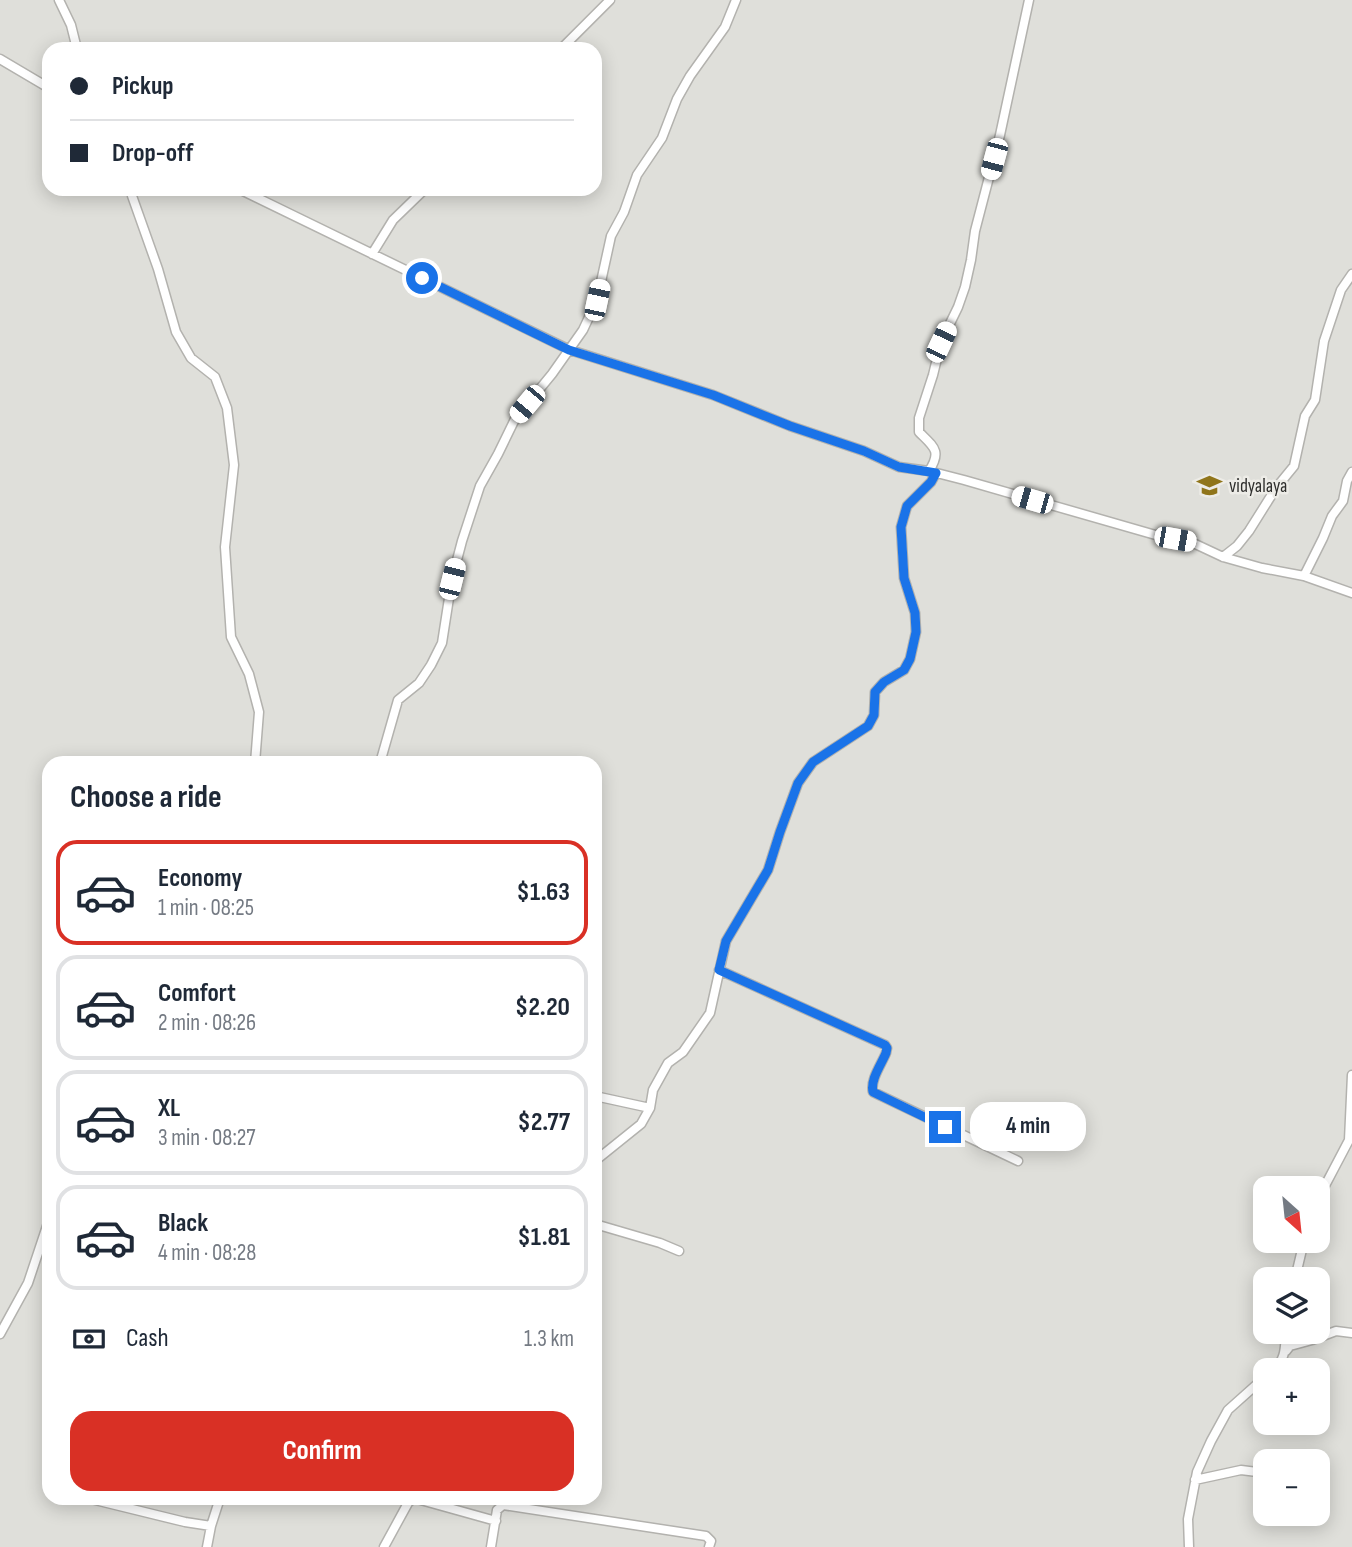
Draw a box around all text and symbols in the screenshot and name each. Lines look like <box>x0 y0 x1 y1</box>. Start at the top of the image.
text: Pickup <box>112 71 174 102</box>
car <box>979 136 1010 182</box>
text: Drop-off <box>112 138 193 169</box>
route start <box>406 262 438 294</box>
car <box>583 277 612 323</box>
car <box>923 319 960 365</box>
car <box>506 381 549 427</box>
school or university icon: vidyalaya <box>1195 471 1223 499</box>
place label: vidyalaya <box>1229 475 1287 498</box>
car <box>1009 484 1056 516</box>
car <box>1153 525 1198 553</box>
car <box>437 556 468 602</box>
text: Choose a ride <box>70 778 222 817</box>
icon: car <box>74 861 137 924</box>
text: Economy <box>158 863 242 894</box>
text: $1.63 <box>517 877 570 908</box>
text: 1 min · 08:25 <box>158 894 254 922</box>
icon: car <box>74 976 137 1039</box>
text: Comfort <box>158 978 236 1009</box>
text: $2.20 <box>515 992 570 1023</box>
text: 2 min · 08:26 <box>158 1009 256 1037</box>
icon: car <box>74 1091 137 1154</box>
text: XL <box>158 1093 180 1124</box>
callout: 4 min <box>970 1102 1085 1152</box>
text: $2.77 <box>518 1107 570 1138</box>
route end <box>929 1111 961 1143</box>
text: 4 min <box>1006 1112 1050 1140</box>
text: 3 min · 08:27 <box>158 1124 255 1152</box>
north arrow <box>1253 1176 1330 1253</box>
map controls <box>1253 1176 1330 1526</box>
icon: car <box>74 1206 137 1269</box>
text: Black <box>158 1208 208 1239</box>
text: $1.81 <box>518 1222 570 1253</box>
text: 4 min · 08:28 <box>158 1239 256 1267</box>
button: layers <box>1253 1267 1330 1344</box>
icon: cash <box>70 1320 108 1358</box>
text: Cash <box>126 1323 169 1354</box>
text: 1.3 km <box>524 1325 574 1353</box>
button: + <box>1253 1358 1330 1435</box>
button: Confirm <box>70 1411 574 1491</box>
button: − <box>1253 1449 1330 1526</box>

